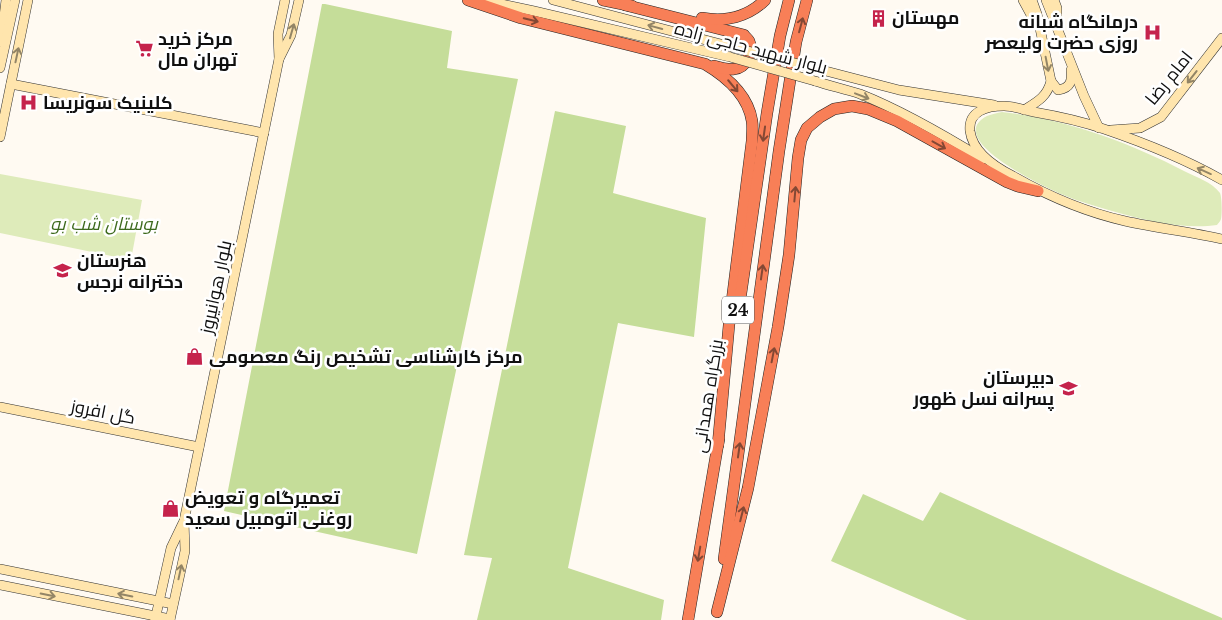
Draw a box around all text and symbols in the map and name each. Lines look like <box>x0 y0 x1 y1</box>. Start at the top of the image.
place label: مهستان <box>892 7 959 29</box>
building icon: مهستان <box>868 8 888 28</box>
place label: درمانگاه شبانه روزی حضرت ولیعصر <box>984 11 1138 54</box>
one-way arrow <box>523 16 539 25</box>
street label: بلوار شهید حاجی زاده <box>672 17 830 79</box>
one-way arrow <box>796 17 806 33</box>
one-way arrow <box>647 21 663 31</box>
hospital icon: درمانگاه شبانه روزی حضرت ولیعصر <box>1142 22 1162 42</box>
one-way arrow <box>287 23 297 39</box>
place label: مرکز خرید تهران مال <box>158 28 237 71</box>
supermarket icon: مرکز خرید تهران مال <box>134 39 154 59</box>
street label: امام رضا <box>1141 47 1198 110</box>
one-way arrow <box>13 48 22 64</box>
one-way arrow <box>1043 56 1053 72</box>
one-way arrow <box>1187 70 1198 83</box>
one-way arrow <box>727 79 739 92</box>
place label: کلینیک سونریسا <box>43 92 173 114</box>
one-way arrow <box>854 92 869 101</box>
hospital icon: کلینیک سونریسا <box>19 93 39 113</box>
one-way arrow <box>759 125 769 141</box>
one-way arrow <box>932 140 946 150</box>
one-way arrow <box>1197 165 1212 175</box>
one-way arrow <box>790 186 799 202</box>
park label: بوستان شب بو <box>50 213 159 235</box>
street label: بلوار هوانیروز <box>195 238 237 337</box>
place label: هنرستان دخترانه نرجس <box>77 250 183 293</box>
school or university icon: هنرستان دخترانه نرجس <box>53 261 73 281</box>
one-way arrow <box>758 264 768 280</box>
road number: 24 <box>722 296 754 324</box>
street label: بزرگراه همدانی <box>688 338 728 454</box>
place label: مرکز کارشناسی تشخیص رنگ معصومی <box>209 346 523 368</box>
shop icon: مرکز کارشناسی تشخیص رنگ معصومی <box>185 347 205 367</box>
one-way arrow <box>768 347 778 363</box>
place label: دبیرستان پسرانه نسل ظهور <box>912 367 1054 411</box>
school or university icon: دبیرستان پسرانه نسل ظهور <box>1058 378 1078 398</box>
street label: گل افروز <box>68 395 137 429</box>
one-way arrow <box>734 443 744 459</box>
place label: تعمیرگاه و تعویض روغنی اتومبیل سعید <box>185 487 352 530</box>
shop icon: تعمیرگاه و تعویض روغنی اتومبیل سعید <box>161 498 181 518</box>
one-way arrow <box>737 507 747 523</box>
one-way arrow <box>694 545 704 561</box>
one-way arrow <box>176 565 185 581</box>
one-way arrow <box>118 589 134 599</box>
one-way arrow <box>39 590 55 600</box>

